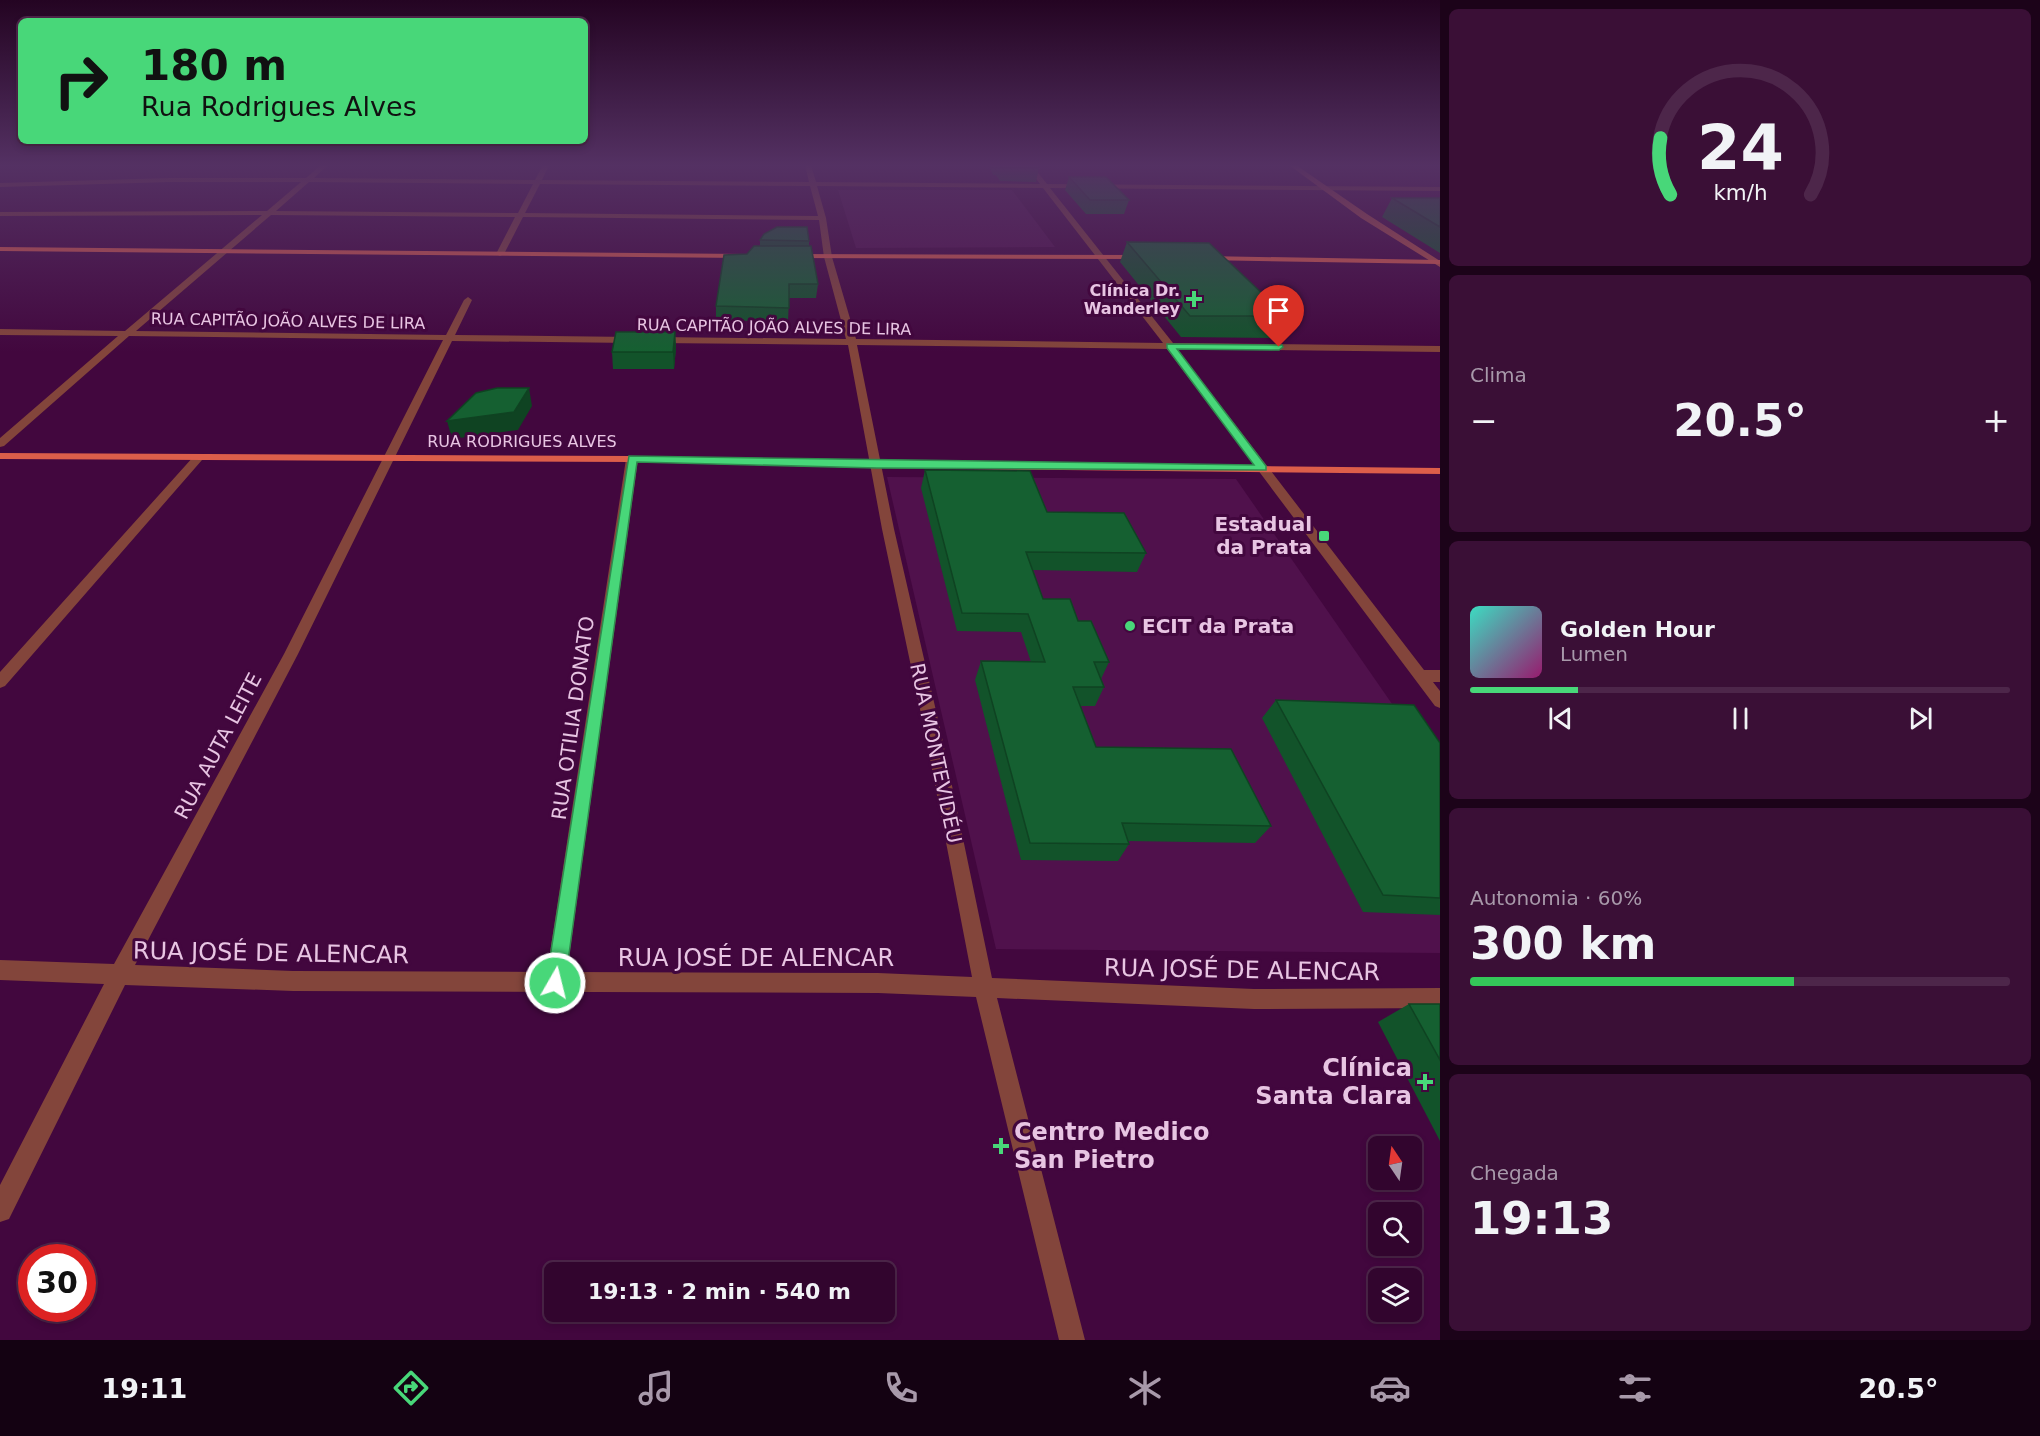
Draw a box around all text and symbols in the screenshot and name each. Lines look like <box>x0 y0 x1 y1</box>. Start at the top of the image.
text: 180 m <box>141 41 287 90</box>
icon: right <box>42 42 120 120</box>
text: Rua Rodrigues Alves <box>141 91 417 122</box>
text: 24 <box>1697 111 1783 184</box>
text: km/h <box>1713 180 1767 205</box>
place label: Clínica Dr. Wanderley <box>1084 281 1181 318</box>
pin <box>1253 285 1304 347</box>
marker: Clínica Dr. Wanderley <box>1185 290 1203 308</box>
icon: arrive <box>1262 294 1295 327</box>
street label: RUA CAPITÃO JOÃO ALVES DE LIRA <box>151 309 425 333</box>
street label: RUA CAPITÃO JOÃO ALVES DE LIRA <box>637 315 911 339</box>
text: Clima <box>1470 363 1527 387</box>
text: 20.5° <box>1673 394 1807 447</box>
text: − <box>1470 401 1498 440</box>
text: + <box>1982 401 2010 440</box>
street label: RUA RODRIGUES ALVES <box>427 432 617 451</box>
place label: Estadual da Prata <box>1214 512 1312 559</box>
marker: Estadual da Prata <box>1317 529 1331 543</box>
street label: RUA OTILIA DONATO <box>547 614 599 822</box>
place label: ECIT da Prata <box>1142 614 1294 638</box>
text: Golden Hour <box>1560 617 1715 642</box>
marker: ECIT da Prata <box>1123 619 1137 633</box>
text: Lumen <box>1560 642 1628 666</box>
street label: RUA MONTEVIDÉU <box>905 661 967 845</box>
street label: RUA AUTA LEITE <box>169 669 267 823</box>
icon: previous <box>1544 702 1577 735</box>
icon: pause <box>1724 702 1757 735</box>
icon: next <box>1904 702 1937 735</box>
text: Autonomia · 60% <box>1470 886 1642 910</box>
text: 300 km <box>1470 917 1656 970</box>
street label: RUA JOSÉ DE ALENCAR <box>133 936 409 969</box>
street label: RUA JOSÉ DE ALENCAR <box>618 943 894 972</box>
position arrow <box>523 951 587 1015</box>
street label: RUA JOSÉ DE ALENCAR <box>1104 953 1380 986</box>
place label: Clínica Santa Clara <box>1255 1054 1412 1110</box>
marker: Clínica Santa Clara <box>1416 1073 1434 1091</box>
place label: Centro Medico San Pietro <box>1014 1118 1209 1174</box>
north arrow <box>1368 1136 1422 1190</box>
map controls <box>1368 1136 1422 1322</box>
marker: Centro Medico San Pietro <box>992 1137 1010 1155</box>
text: Chegada <box>1470 1161 1559 1185</box>
text: 19:13 <box>1470 1192 1613 1245</box>
button: search <box>1368 1202 1422 1256</box>
speed limit sign: 30 <box>18 1244 96 1322</box>
button: layers <box>1368 1268 1422 1322</box>
text: 19:13 · 2 min · 540 m <box>588 1279 851 1304</box>
icon: directions <box>390 1367 432 1409</box>
icon: music <box>635 1367 677 1409</box>
icon: phone <box>880 1367 922 1409</box>
icon: climate <box>1124 1367 1166 1409</box>
icon: car <box>1369 1367 1411 1409</box>
icon: filters <box>1614 1367 1656 1409</box>
text: 19:11 <box>101 1373 187 1404</box>
text: 20.5° <box>1858 1373 1939 1404</box>

